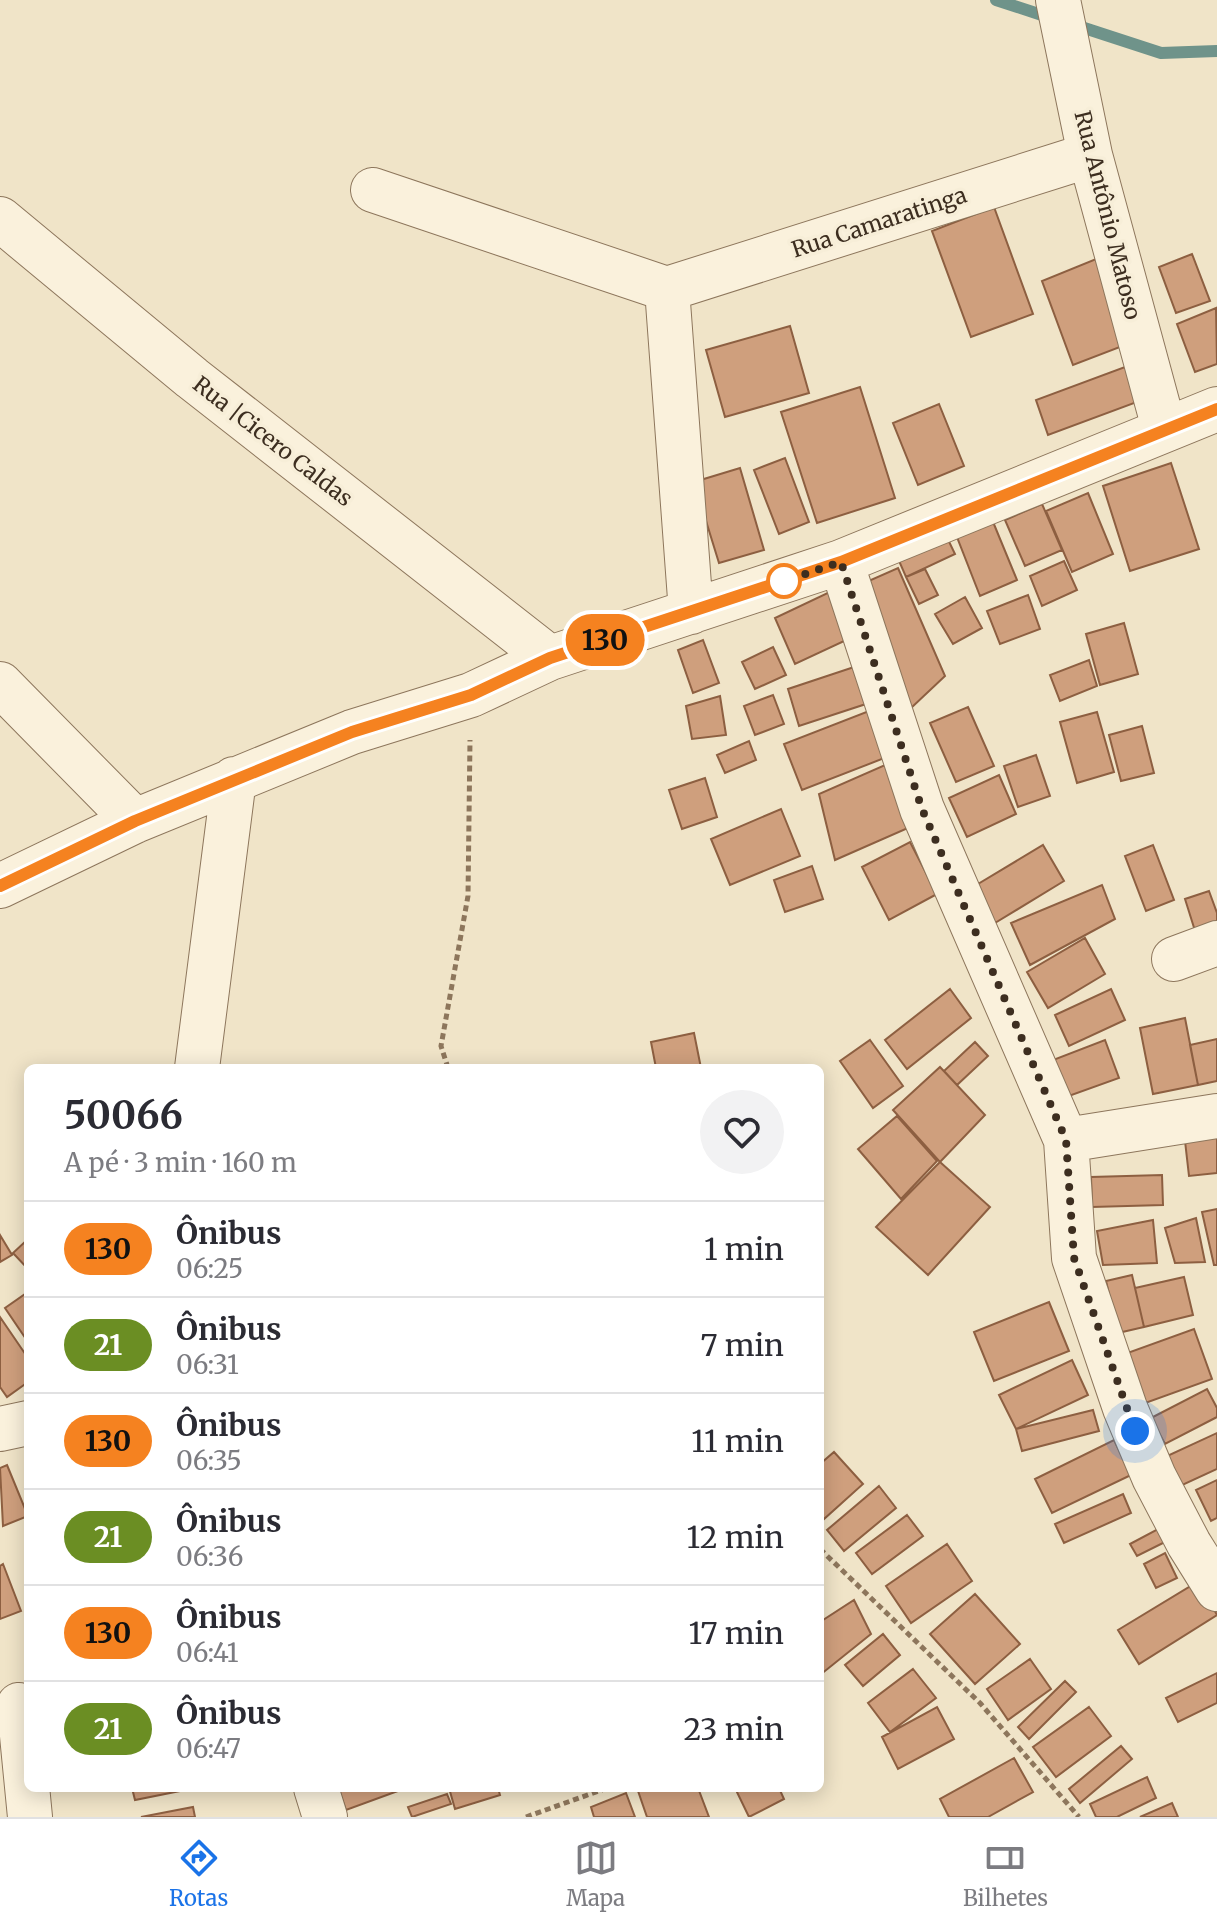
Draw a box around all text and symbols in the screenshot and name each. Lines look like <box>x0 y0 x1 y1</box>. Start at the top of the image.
street label: Rua Antônio Matoso <box>1069 108 1148 322</box>
street label: Rua Camaratinga <box>788 180 970 263</box>
street label: Rua |Cicero Caldas <box>187 370 359 512</box>
unlabelled marker <box>767 564 801 598</box>
line badge: 130 <box>559 614 651 666</box>
text: 130 <box>582 622 628 658</box>
button: heart <box>700 1090 784 1174</box>
text: 50066 <box>64 1092 183 1139</box>
text: A pé · 3 min · 160 m <box>64 1146 297 1179</box>
text: Ônibus <box>176 1214 281 1252</box>
text: 1 min <box>704 1230 784 1268</box>
text: 130 <box>85 1231 131 1267</box>
text: 06:25 <box>176 1252 243 1285</box>
text: Ônibus <box>176 1310 281 1348</box>
text: 7 min <box>700 1326 784 1364</box>
text: 21 <box>94 1327 122 1363</box>
text: 06:31 <box>176 1348 239 1381</box>
text: Ônibus <box>176 1406 281 1444</box>
your location <box>1115 1411 1155 1451</box>
text: 11 min <box>691 1422 784 1460</box>
text: 130 <box>85 1423 131 1459</box>
text: 06:35 <box>176 1444 242 1477</box>
text: Ônibus <box>176 1502 281 1540</box>
text: 12 min <box>687 1518 784 1556</box>
text: 21 <box>94 1519 122 1555</box>
text: 06:36 <box>176 1540 243 1573</box>
text: Ônibus <box>176 1598 281 1636</box>
text: 17 min <box>689 1614 784 1652</box>
text: 130 <box>85 1615 131 1651</box>
text: 06:41 <box>176 1636 239 1669</box>
text: Ônibus <box>176 1694 281 1732</box>
text: 23 min <box>684 1710 784 1748</box>
text: 21 <box>94 1711 122 1747</box>
text: 06:47 <box>176 1732 241 1765</box>
tab: Rotas <box>169 1836 228 1912</box>
tab: Mapa <box>566 1836 625 1912</box>
tab: Bilhetes <box>963 1836 1048 1912</box>

